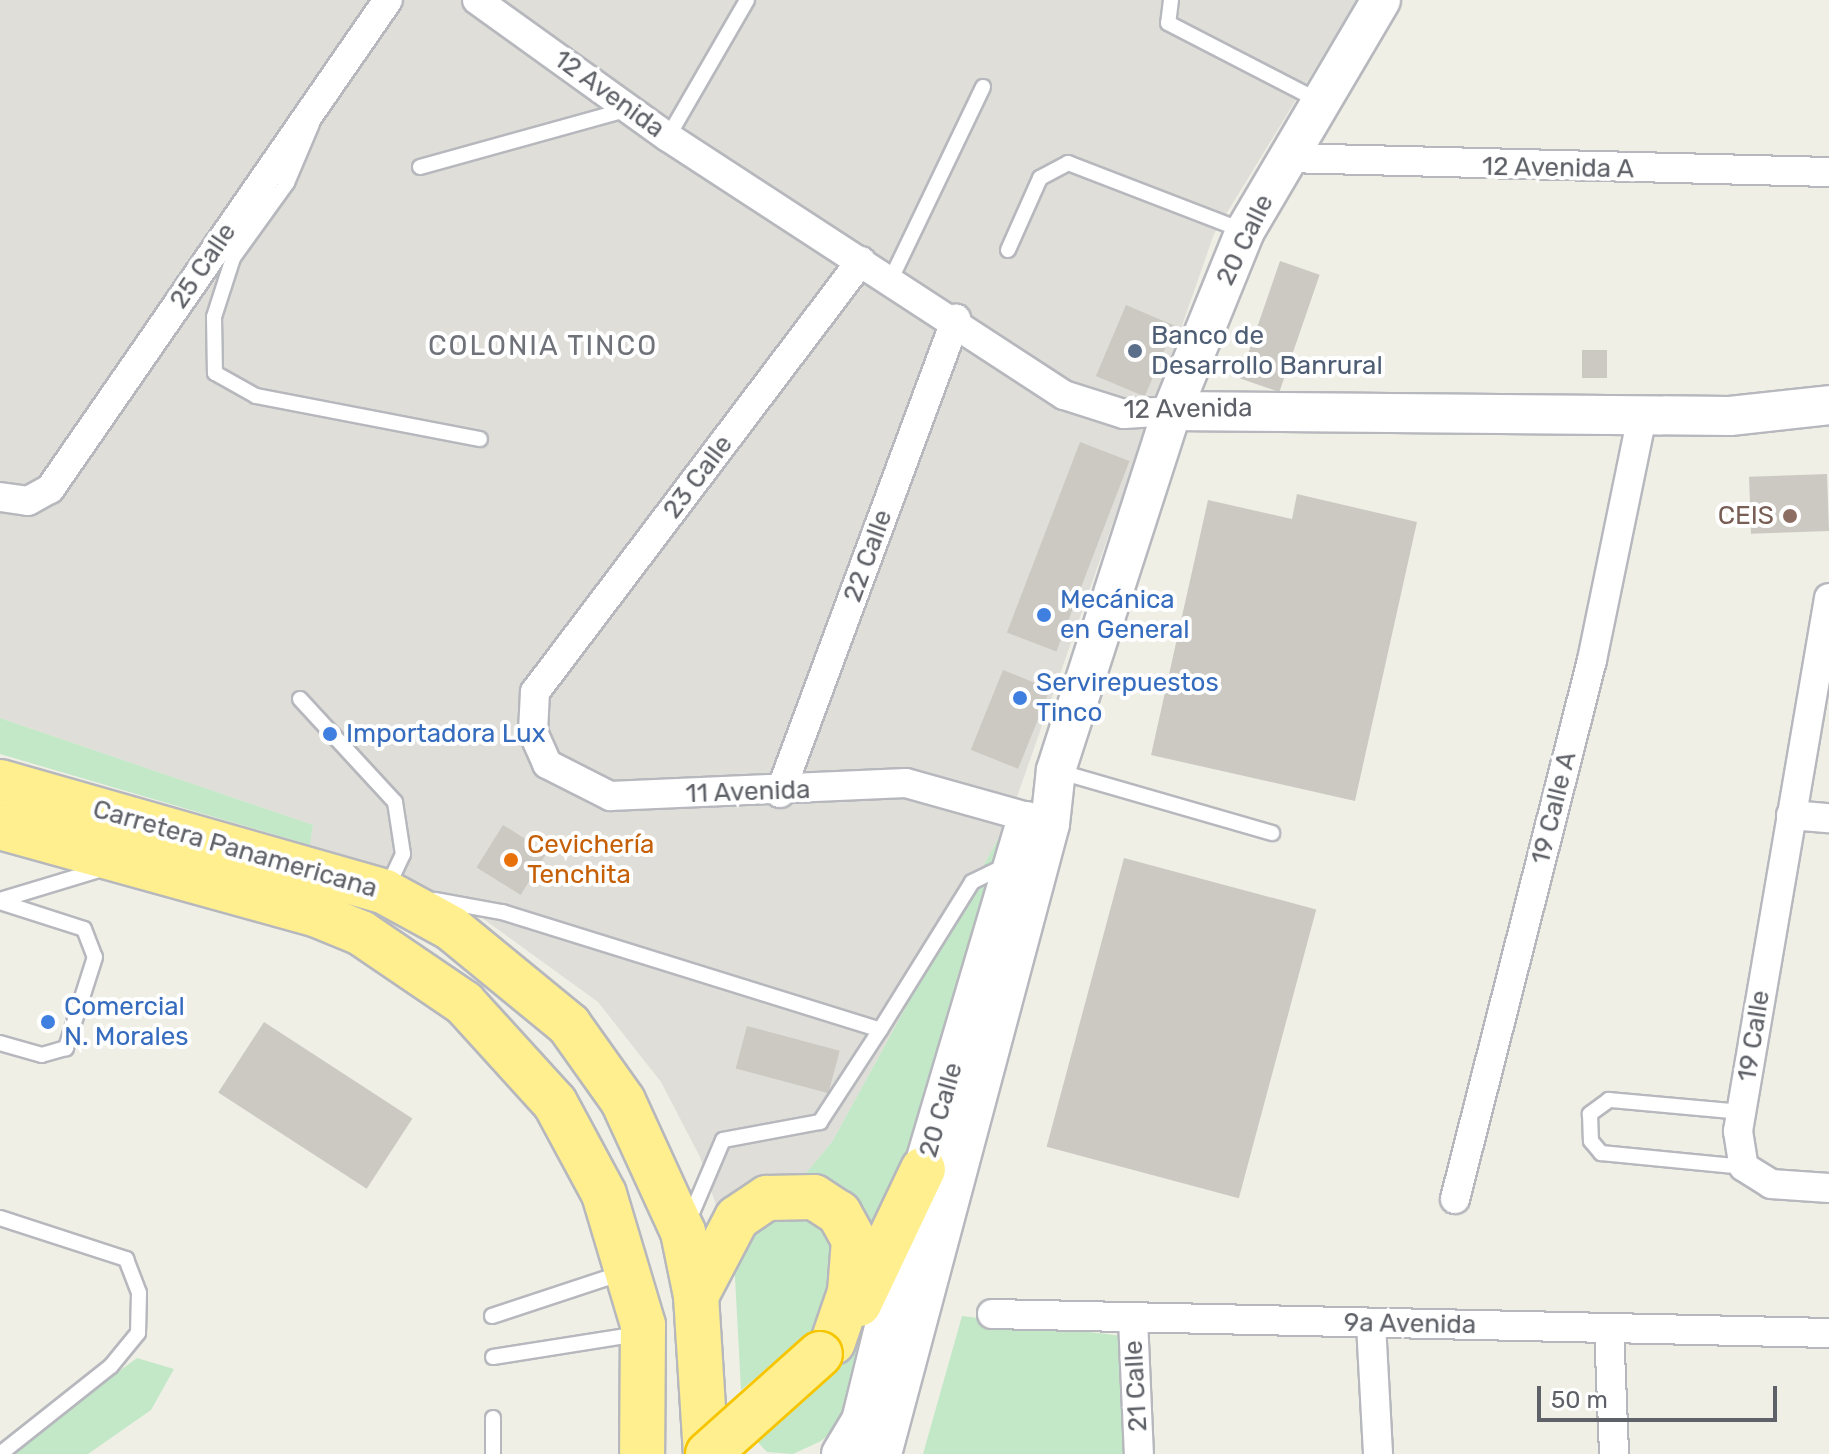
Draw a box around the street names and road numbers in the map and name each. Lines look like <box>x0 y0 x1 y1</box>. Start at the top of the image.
street label: 12 Avenida <box>547 43 671 145</box>
street label: 12 Avenida A <box>1481 151 1635 185</box>
street label: 20 Calle <box>1210 190 1280 290</box>
street label: 25 Calle <box>163 218 243 314</box>
street label: 12 Avenida <box>1123 392 1253 426</box>
street label: 23 Calle <box>657 429 739 525</box>
street label: 22 Calle <box>837 506 899 606</box>
street label: 19 Calle A <box>1525 748 1583 868</box>
street label: 11 Avenida <box>685 774 811 810</box>
street label: Carretera Panamericana <box>89 793 381 905</box>
street label: 19 Calle <box>1731 988 1777 1084</box>
street label: 20 Calle <box>913 1059 969 1161</box>
street label: 9a Avenida <box>1343 1307 1477 1341</box>
street label: 21 Calle <box>1118 1339 1154 1433</box>

